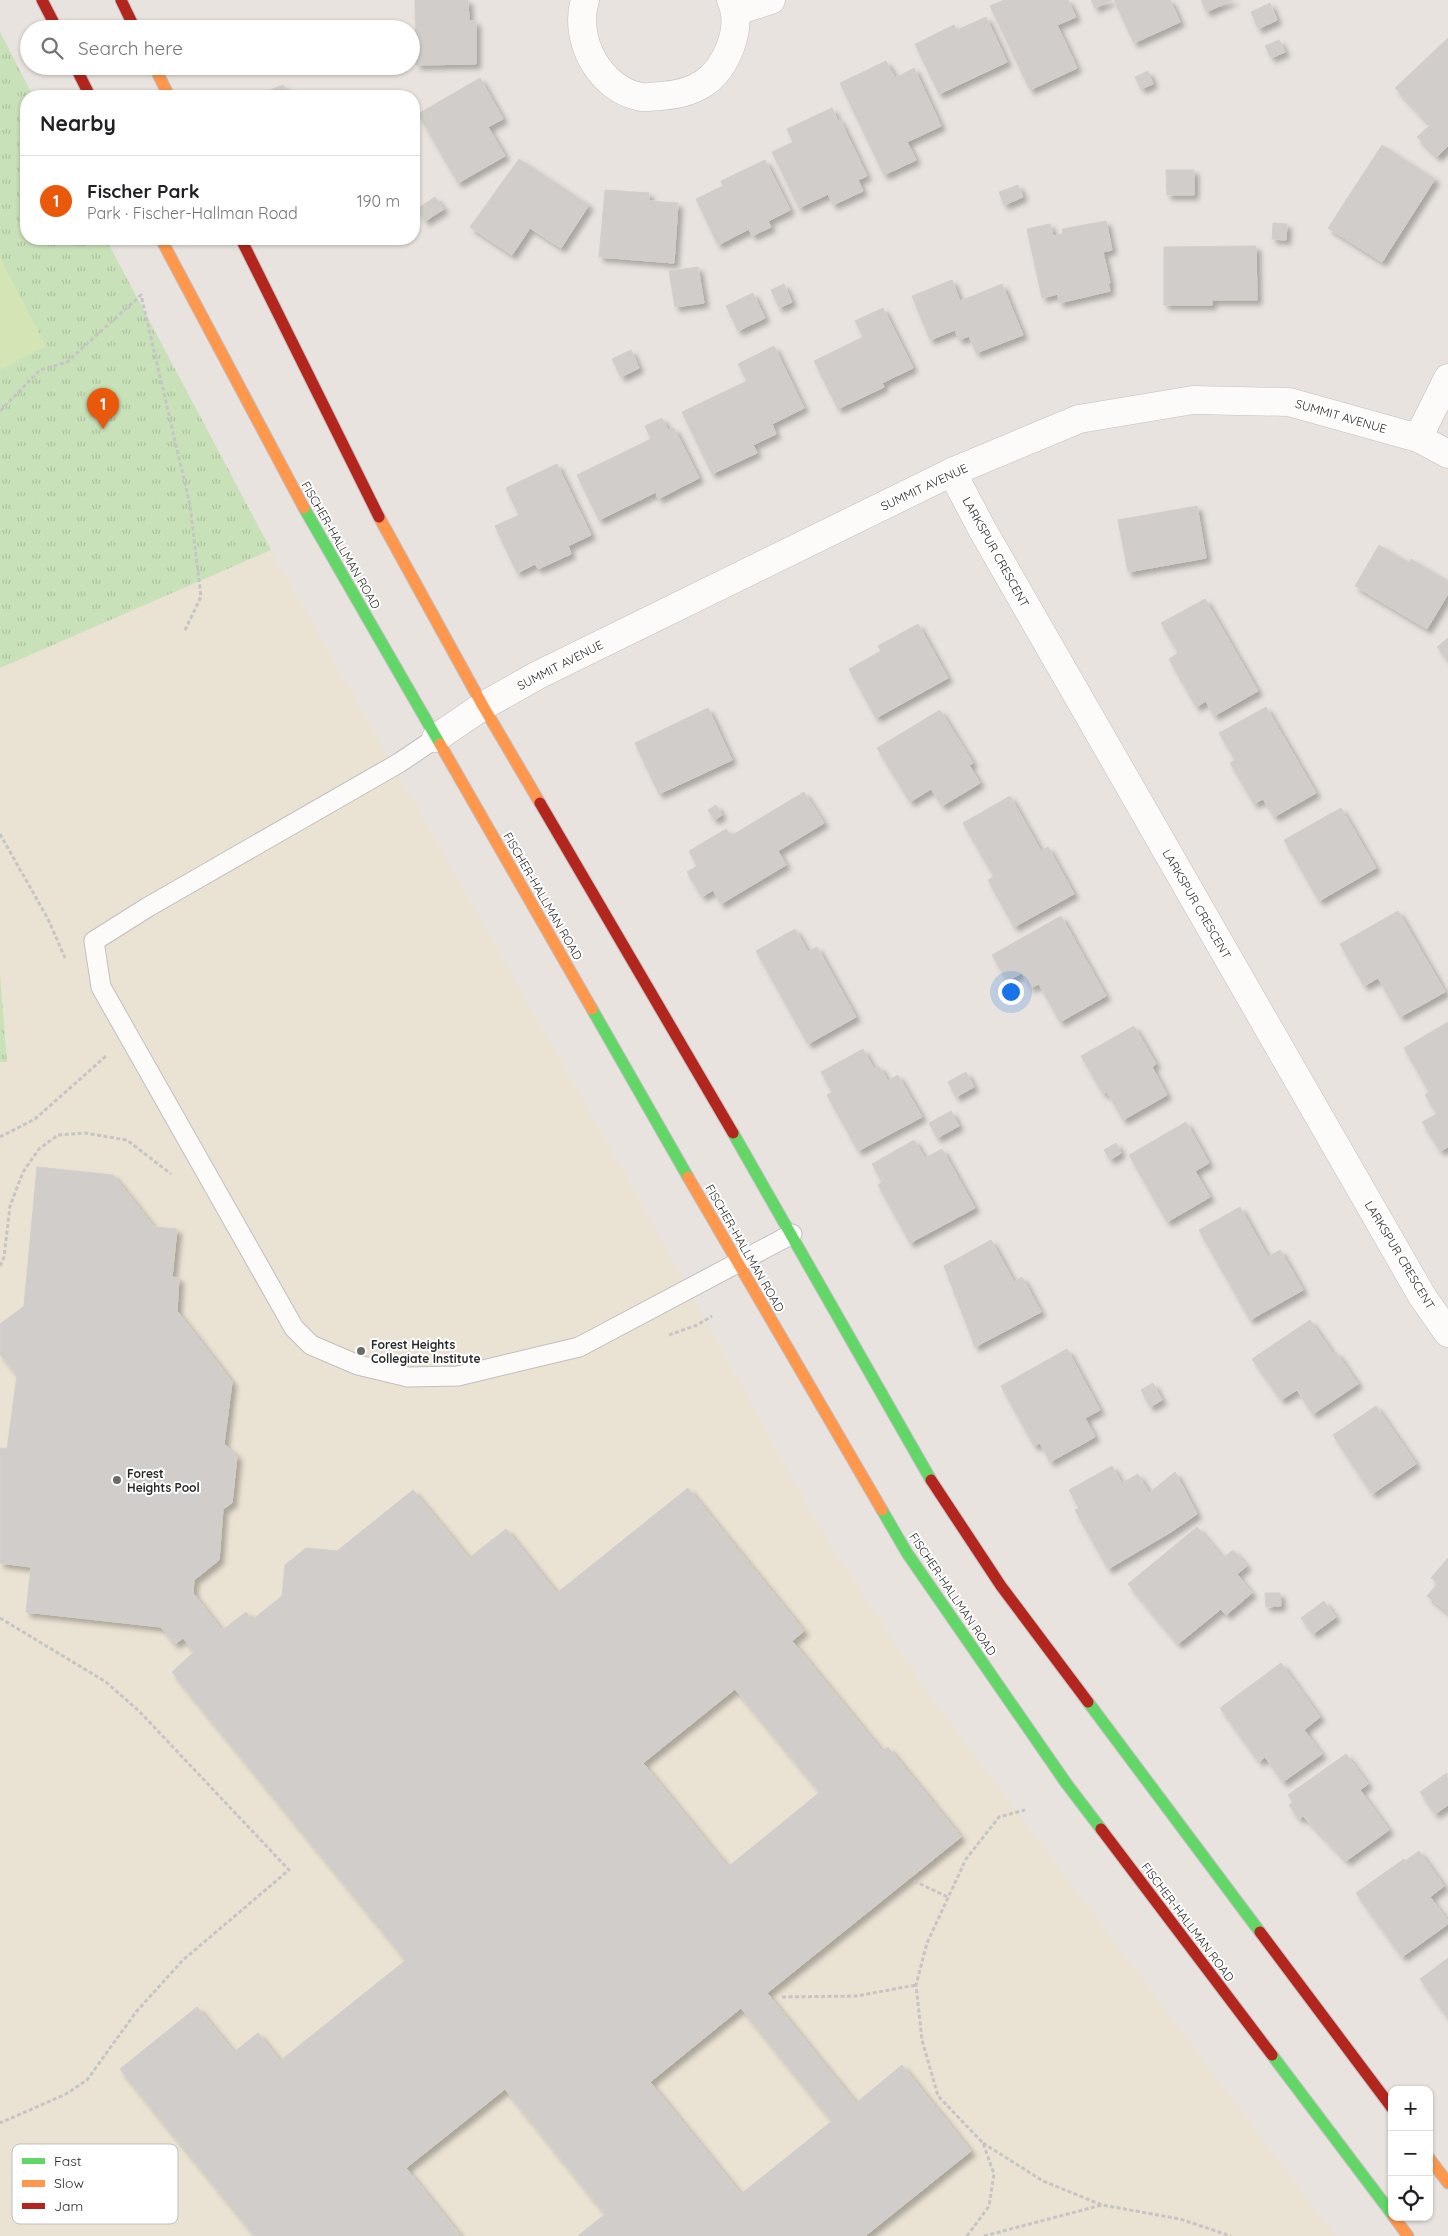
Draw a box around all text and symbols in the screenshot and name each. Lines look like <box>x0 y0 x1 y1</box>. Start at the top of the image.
search box <box>20 20 420 75</box>
icon: search <box>38 34 66 62</box>
text: Search here <box>78 36 183 60</box>
text: Nearby <box>40 110 116 136</box>
text: Fischer Park <box>87 179 199 203</box>
text: 1 <box>53 191 59 211</box>
text: 190 m <box>357 191 400 211</box>
text: Park · Fischer-Hallman Road <box>87 203 298 223</box>
pin: 1 <box>87 388 119 429</box>
street label: SUMMIT AVENUE <box>1294 396 1389 436</box>
street label: SUMMIT AVENUE <box>878 460 970 514</box>
street label: FISCHER-HALLMAN ROAD <box>298 479 384 612</box>
street label: LARKSPUR CRESCENT <box>959 494 1033 610</box>
street label: SUMMIT AVENUE <box>515 637 606 693</box>
street label: FISCHER-HALLMAN ROAD <box>500 830 586 963</box>
street label: LARKSPUR CRESCENT <box>1160 847 1234 961</box>
your location <box>998 979 1024 1005</box>
street label: FISCHER-HALLMAN ROAD <box>702 1182 788 1315</box>
street label: LARKSPUR CRESCENT <box>1362 1198 1438 1312</box>
place label: Forest Heights Collegiate Institute <box>371 1337 481 1366</box>
marker: Forest Heights Collegiate Institute <box>355 1345 367 1357</box>
place label: Forest Heights Pool <box>127 1466 200 1495</box>
marker: Forest Heights Pool <box>111 1474 123 1486</box>
street label: FISCHER-HALLMAN ROAD <box>906 1530 1000 1659</box>
street label: FISCHER-HALLMAN ROAD <box>1138 1860 1238 1985</box>
map controls <box>1388 2086 1433 2221</box>
button: + <box>1388 2086 1433 2131</box>
button: − <box>1388 2131 1433 2176</box>
legend <box>12 2144 178 2224</box>
text: Fast <box>54 2152 82 2170</box>
text: Slow <box>54 2174 84 2192</box>
button: locate <box>1388 2176 1433 2221</box>
text: Jam <box>54 2197 83 2215</box>

